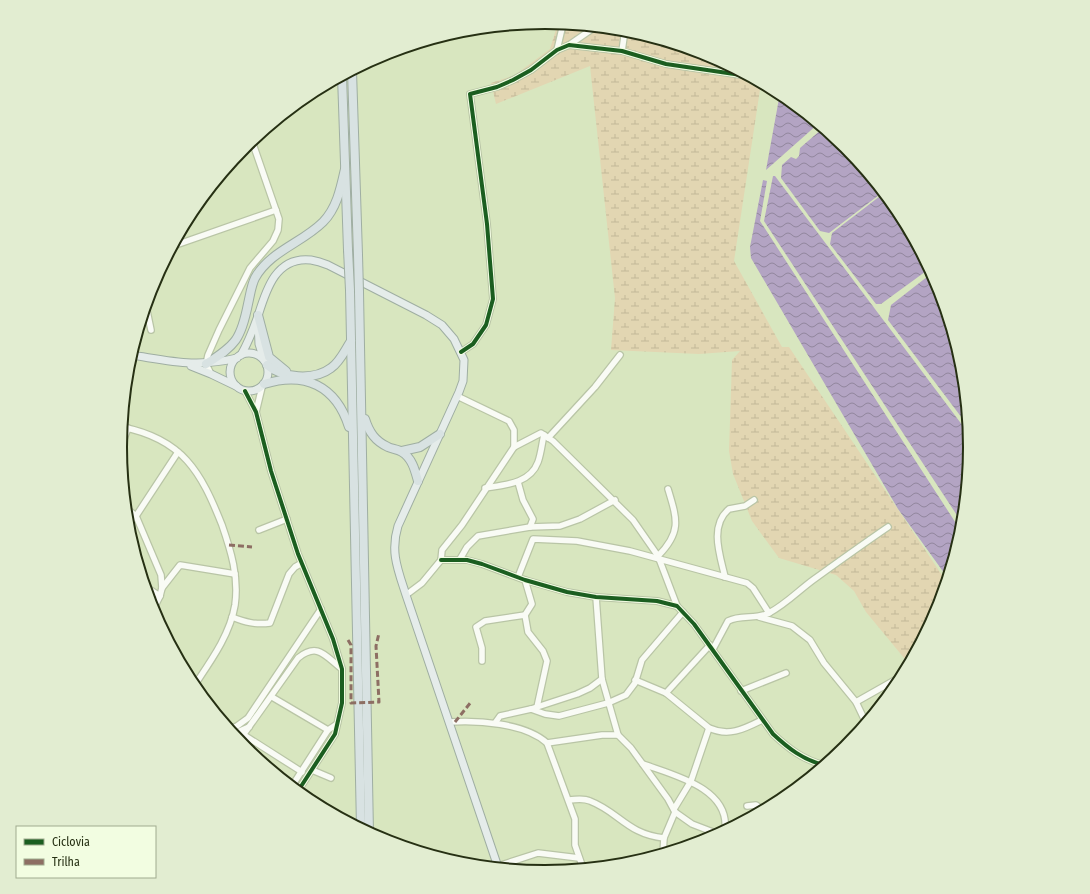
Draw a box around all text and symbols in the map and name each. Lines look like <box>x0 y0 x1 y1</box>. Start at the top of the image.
legend <box>16 826 156 878</box>
text: Ciclovia <box>52 835 90 849</box>
text: Trilha <box>52 855 80 869</box>

